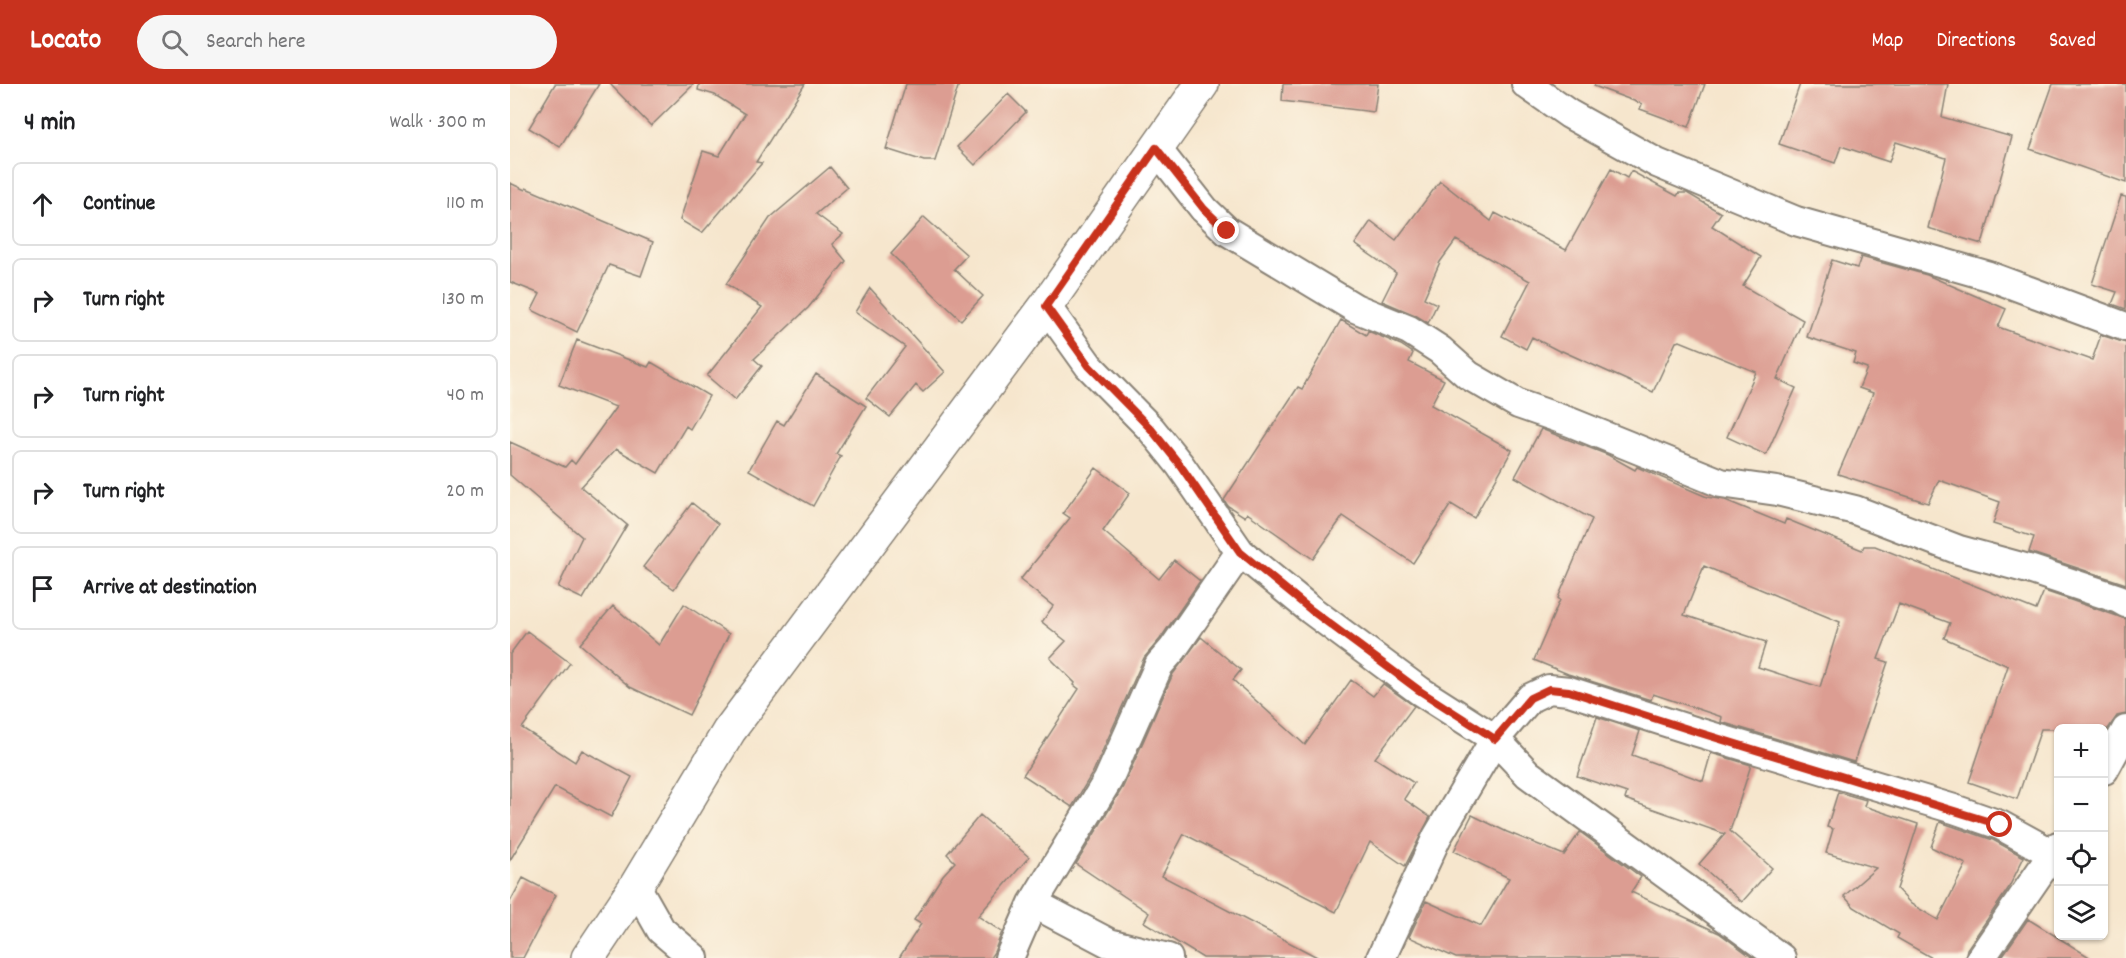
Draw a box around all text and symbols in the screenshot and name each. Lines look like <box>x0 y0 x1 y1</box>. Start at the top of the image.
search box <box>137 15 557 69</box>
text: Locato <box>30 22 101 62</box>
icon: search <box>158 26 191 59</box>
text: Search here <box>206 27 306 58</box>
text: Map <box>1872 27 1903 57</box>
text: Directions <box>1936 27 2016 57</box>
text: Saved <box>2049 27 2096 57</box>
text: 4 min <box>24 105 75 142</box>
text: Walk · 300 m <box>389 109 486 137</box>
icon: ahead <box>26 188 59 221</box>
text: Continue <box>83 189 155 220</box>
text: 110 m <box>446 190 484 218</box>
route end <box>1213 217 1239 243</box>
icon: right <box>26 284 59 317</box>
text: Turn right <box>83 285 165 316</box>
text: 130 m <box>442 286 484 314</box>
icon: right <box>26 380 59 413</box>
text: Turn right <box>83 381 165 412</box>
text: 40 m <box>446 382 484 410</box>
icon: right <box>26 476 59 509</box>
text: Turn right <box>83 477 165 508</box>
text: 20 m <box>446 478 484 506</box>
icon: arrive <box>26 572 59 605</box>
text: Arrive at destination <box>83 573 257 604</box>
map controls <box>2054 724 2108 940</box>
button: + <box>2054 724 2108 778</box>
button: − <box>2054 778 2108 832</box>
route start <box>1986 811 2012 837</box>
button: locate <box>2054 832 2108 886</box>
button: layers <box>2054 886 2108 940</box>

